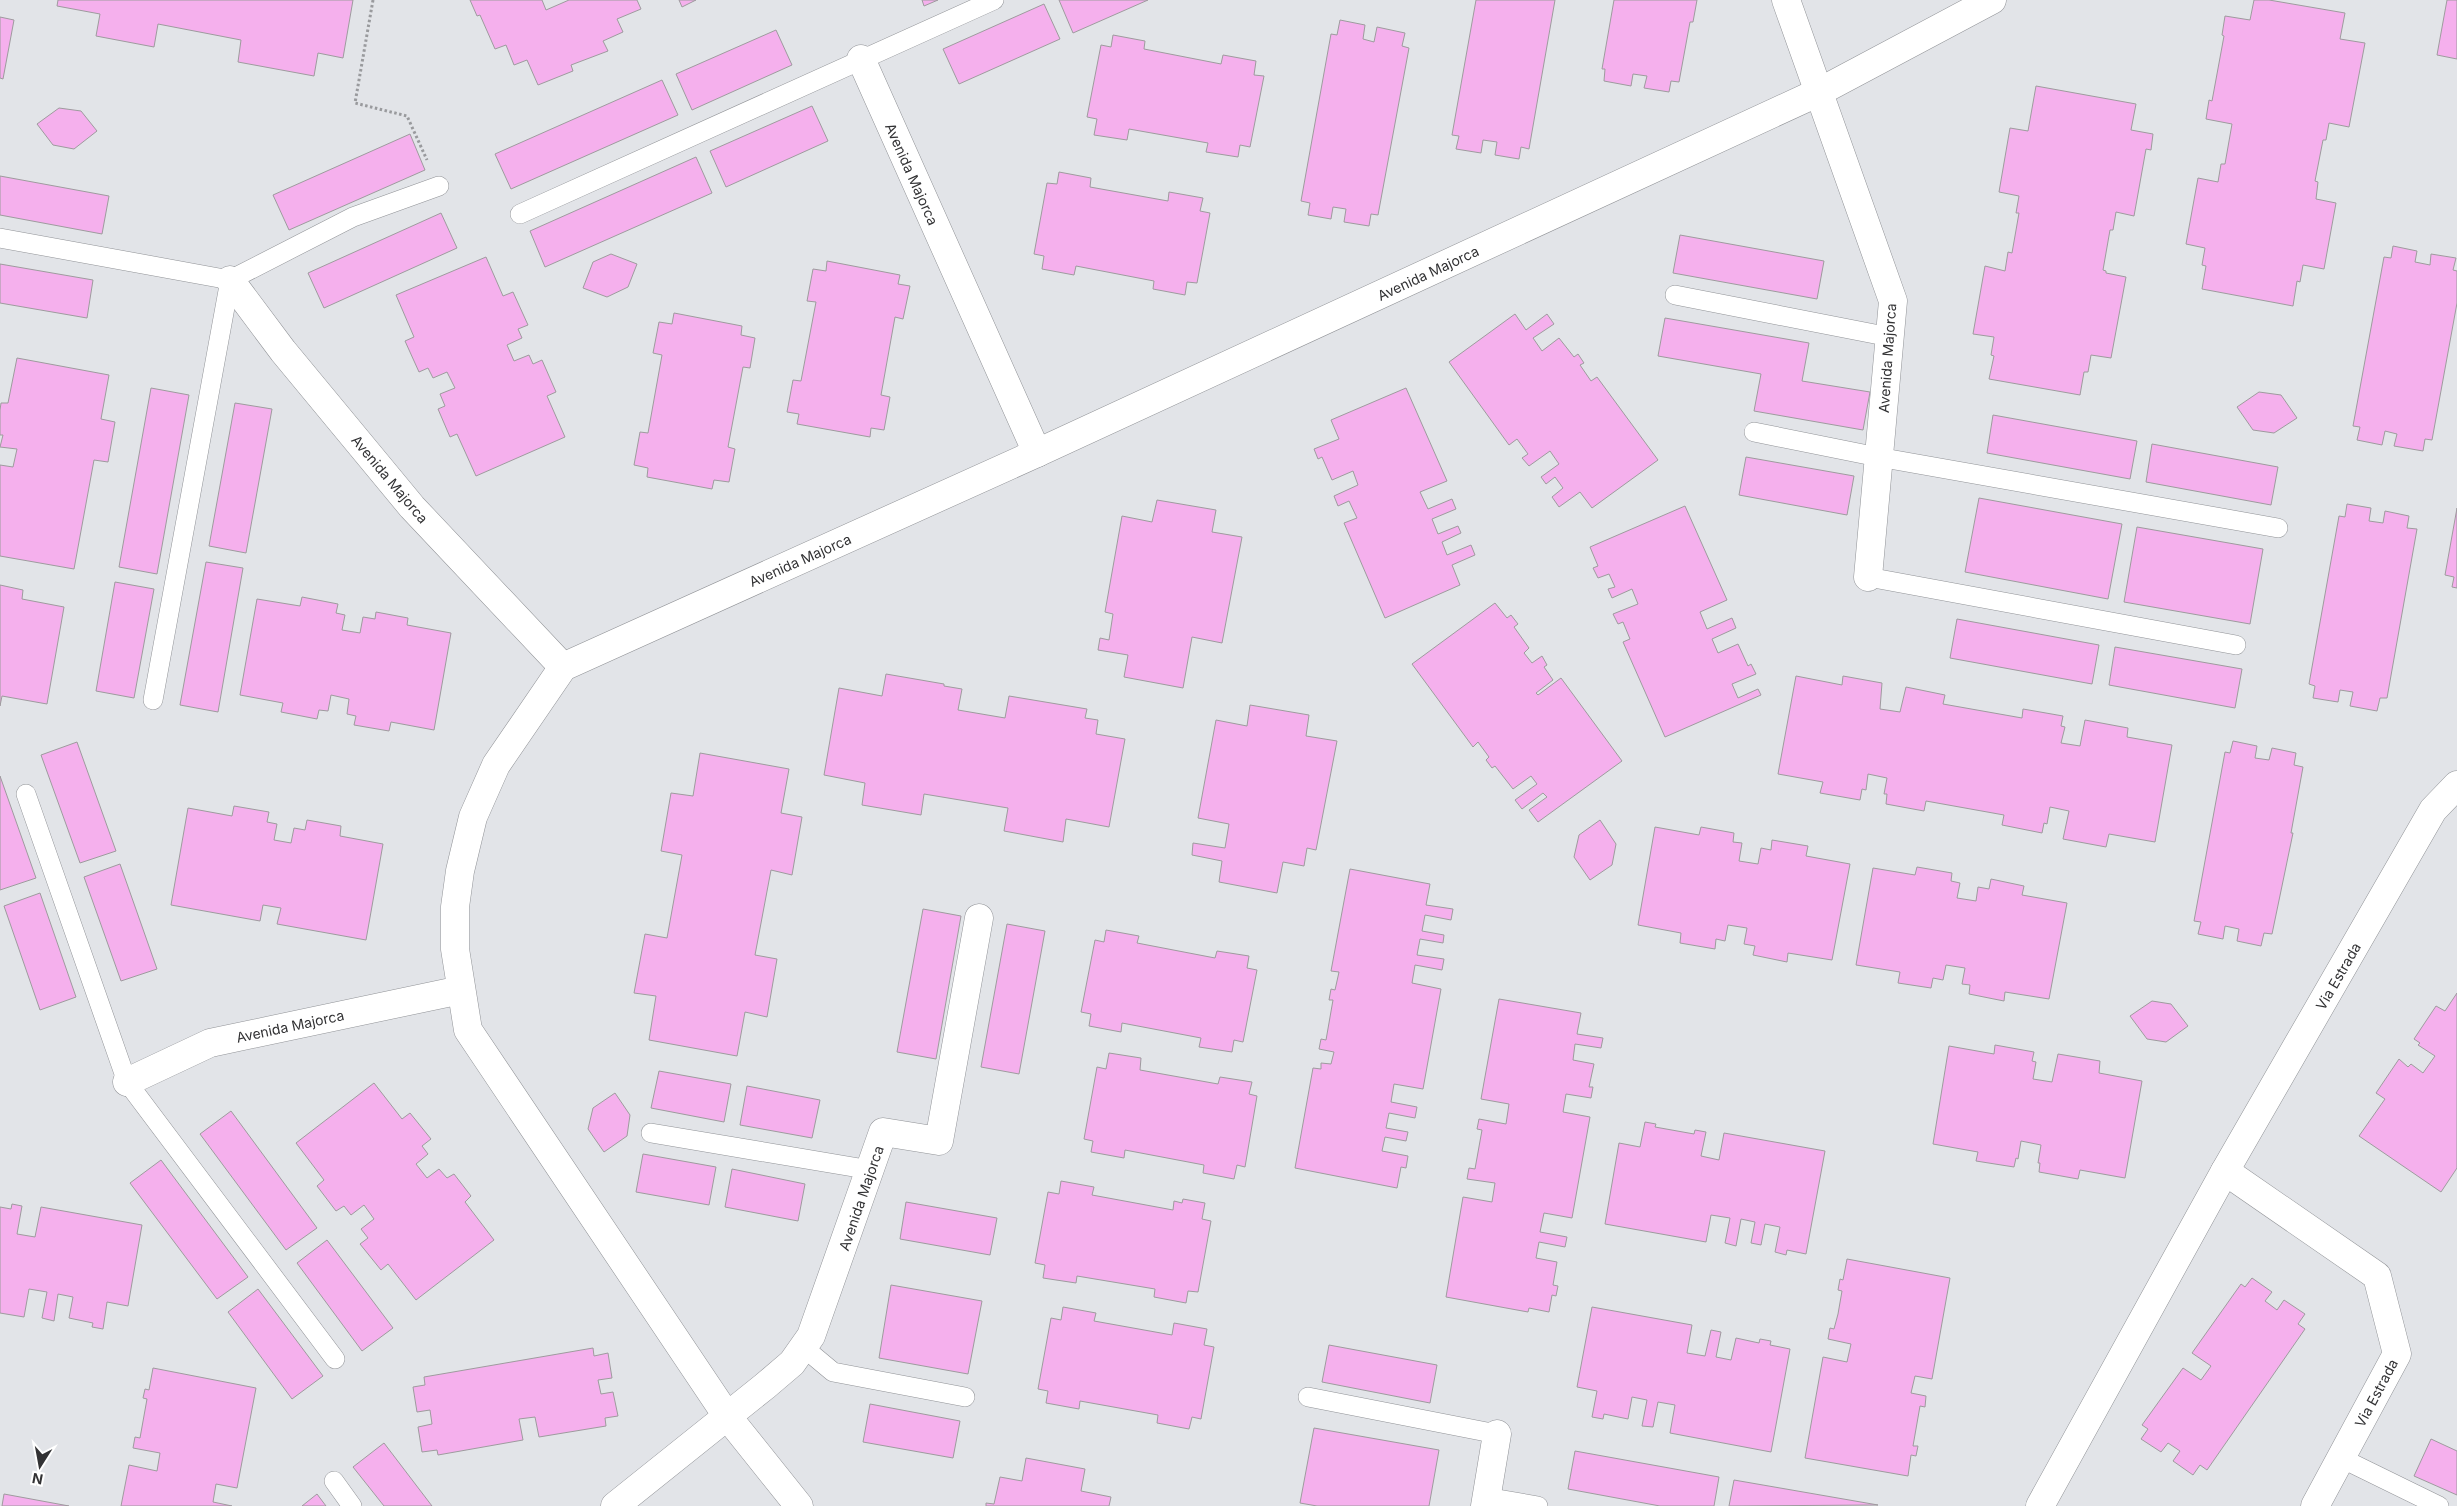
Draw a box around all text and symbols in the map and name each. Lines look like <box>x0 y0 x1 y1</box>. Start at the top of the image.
street label: Avenida Majorca <box>882 120 942 228</box>
street label: Avenida Majorca <box>1375 242 1481 304</box>
street label: Avenida Majorca <box>1875 303 1899 413</box>
street label: Avenida Majorca <box>348 431 432 527</box>
street label: Avenida Majorca <box>746 530 854 590</box>
street label: Via Estrada <box>2312 939 2364 1013</box>
street label: Avenida Majorca <box>235 1006 345 1046</box>
street label: Avenida Majorca <box>835 1143 887 1253</box>
street label: Via Estrada <box>2351 1356 2401 1430</box>
north arrow <box>15 1441 65 1491</box>
text: N <box>31 1470 44 1489</box>

